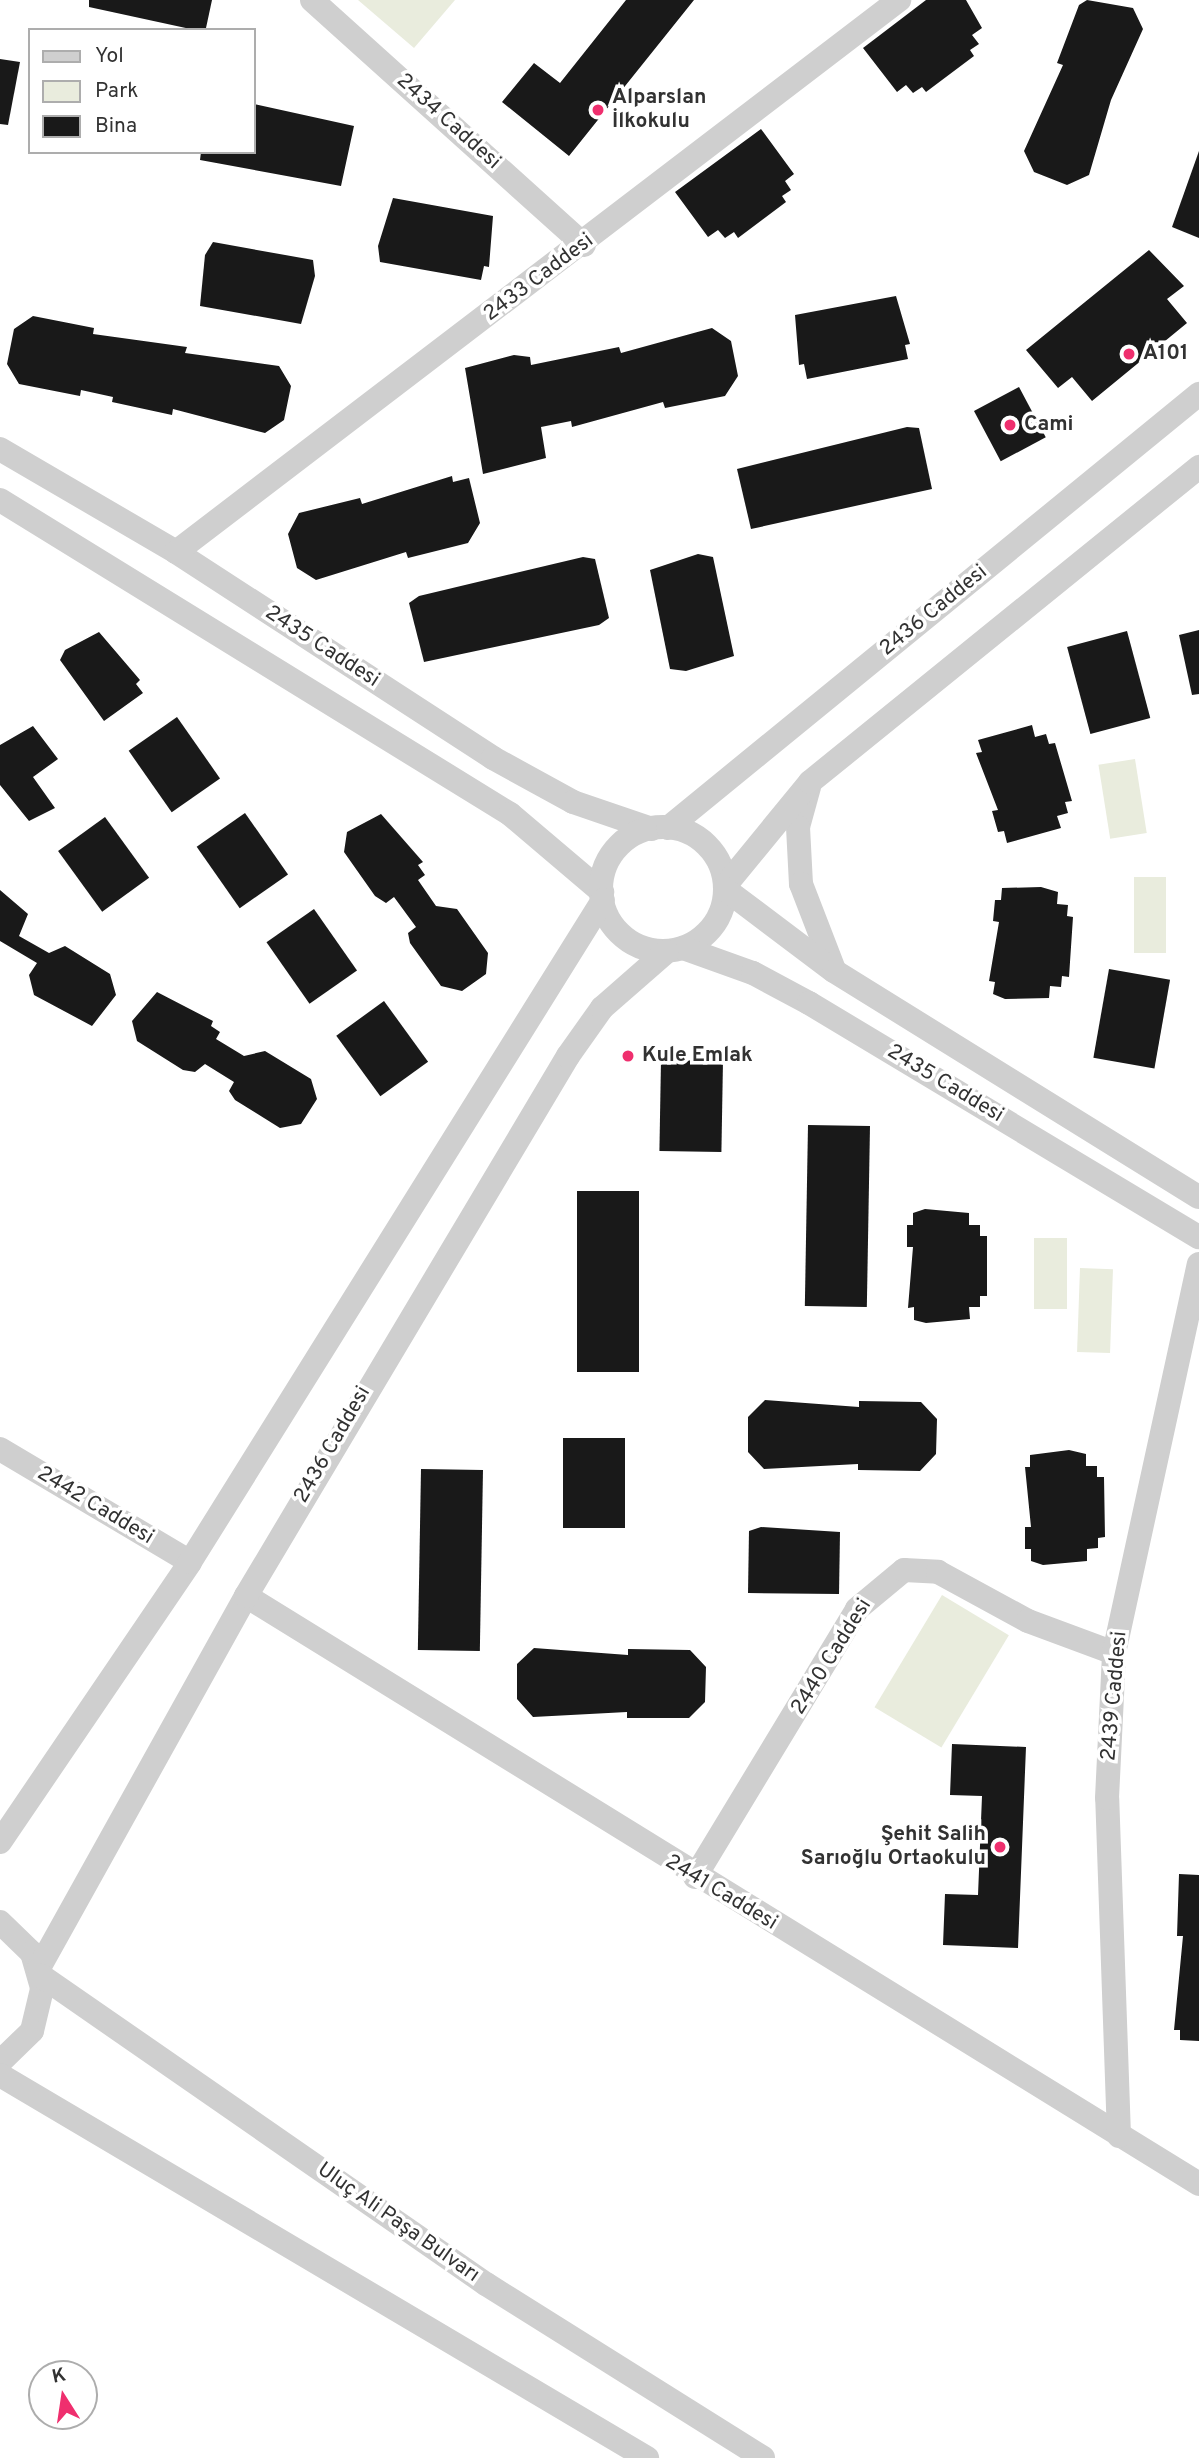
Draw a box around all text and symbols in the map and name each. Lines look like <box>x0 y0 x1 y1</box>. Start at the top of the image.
legend <box>28 28 256 154</box>
text: Yol <box>95 43 124 70</box>
street label: 2434 Caddesi <box>391 69 505 175</box>
text: Park <box>95 78 138 105</box>
place label: Alparslan İlkokulu <box>612 85 706 135</box>
marker: Alparslan İlkokulu <box>590 102 606 118</box>
text: Bina <box>95 113 137 140</box>
street label: 2433 Caddesi <box>479 229 599 327</box>
place label: A101 <box>1143 341 1188 367</box>
marker: A101 <box>1121 346 1137 362</box>
place label: Cami <box>1024 412 1074 438</box>
marker: Cami <box>1002 417 1018 433</box>
street label: 2436 Caddesi <box>875 560 993 662</box>
street label: 2435 Caddesi <box>260 601 384 693</box>
street label: 2435 Caddesi <box>882 1039 1008 1129</box>
place label: Kule Emlak <box>642 1043 753 1069</box>
marker: Kule Emlak <box>620 1048 636 1064</box>
street label: 2436 Caddesi <box>289 1382 377 1508</box>
street label: 2442 Caddesi <box>32 1461 158 1551</box>
street label: 2440 Caddesi <box>786 1594 878 1720</box>
street label: 2439 Caddesi <box>1097 1630 1133 1762</box>
place label: Şehit Salih Sarıoğlu Ortaokulu <box>801 1822 986 1872</box>
marker: Şehit Salih Sarıoğlu Ortaokulu <box>992 1839 1008 1855</box>
street label: 2441 Caddesi <box>660 1850 782 1936</box>
street label: Uluç Ali Paşa Bulvarı <box>312 2157 484 2289</box>
north arrow <box>28 2360 98 2430</box>
text: K <box>50 2363 68 2390</box>

